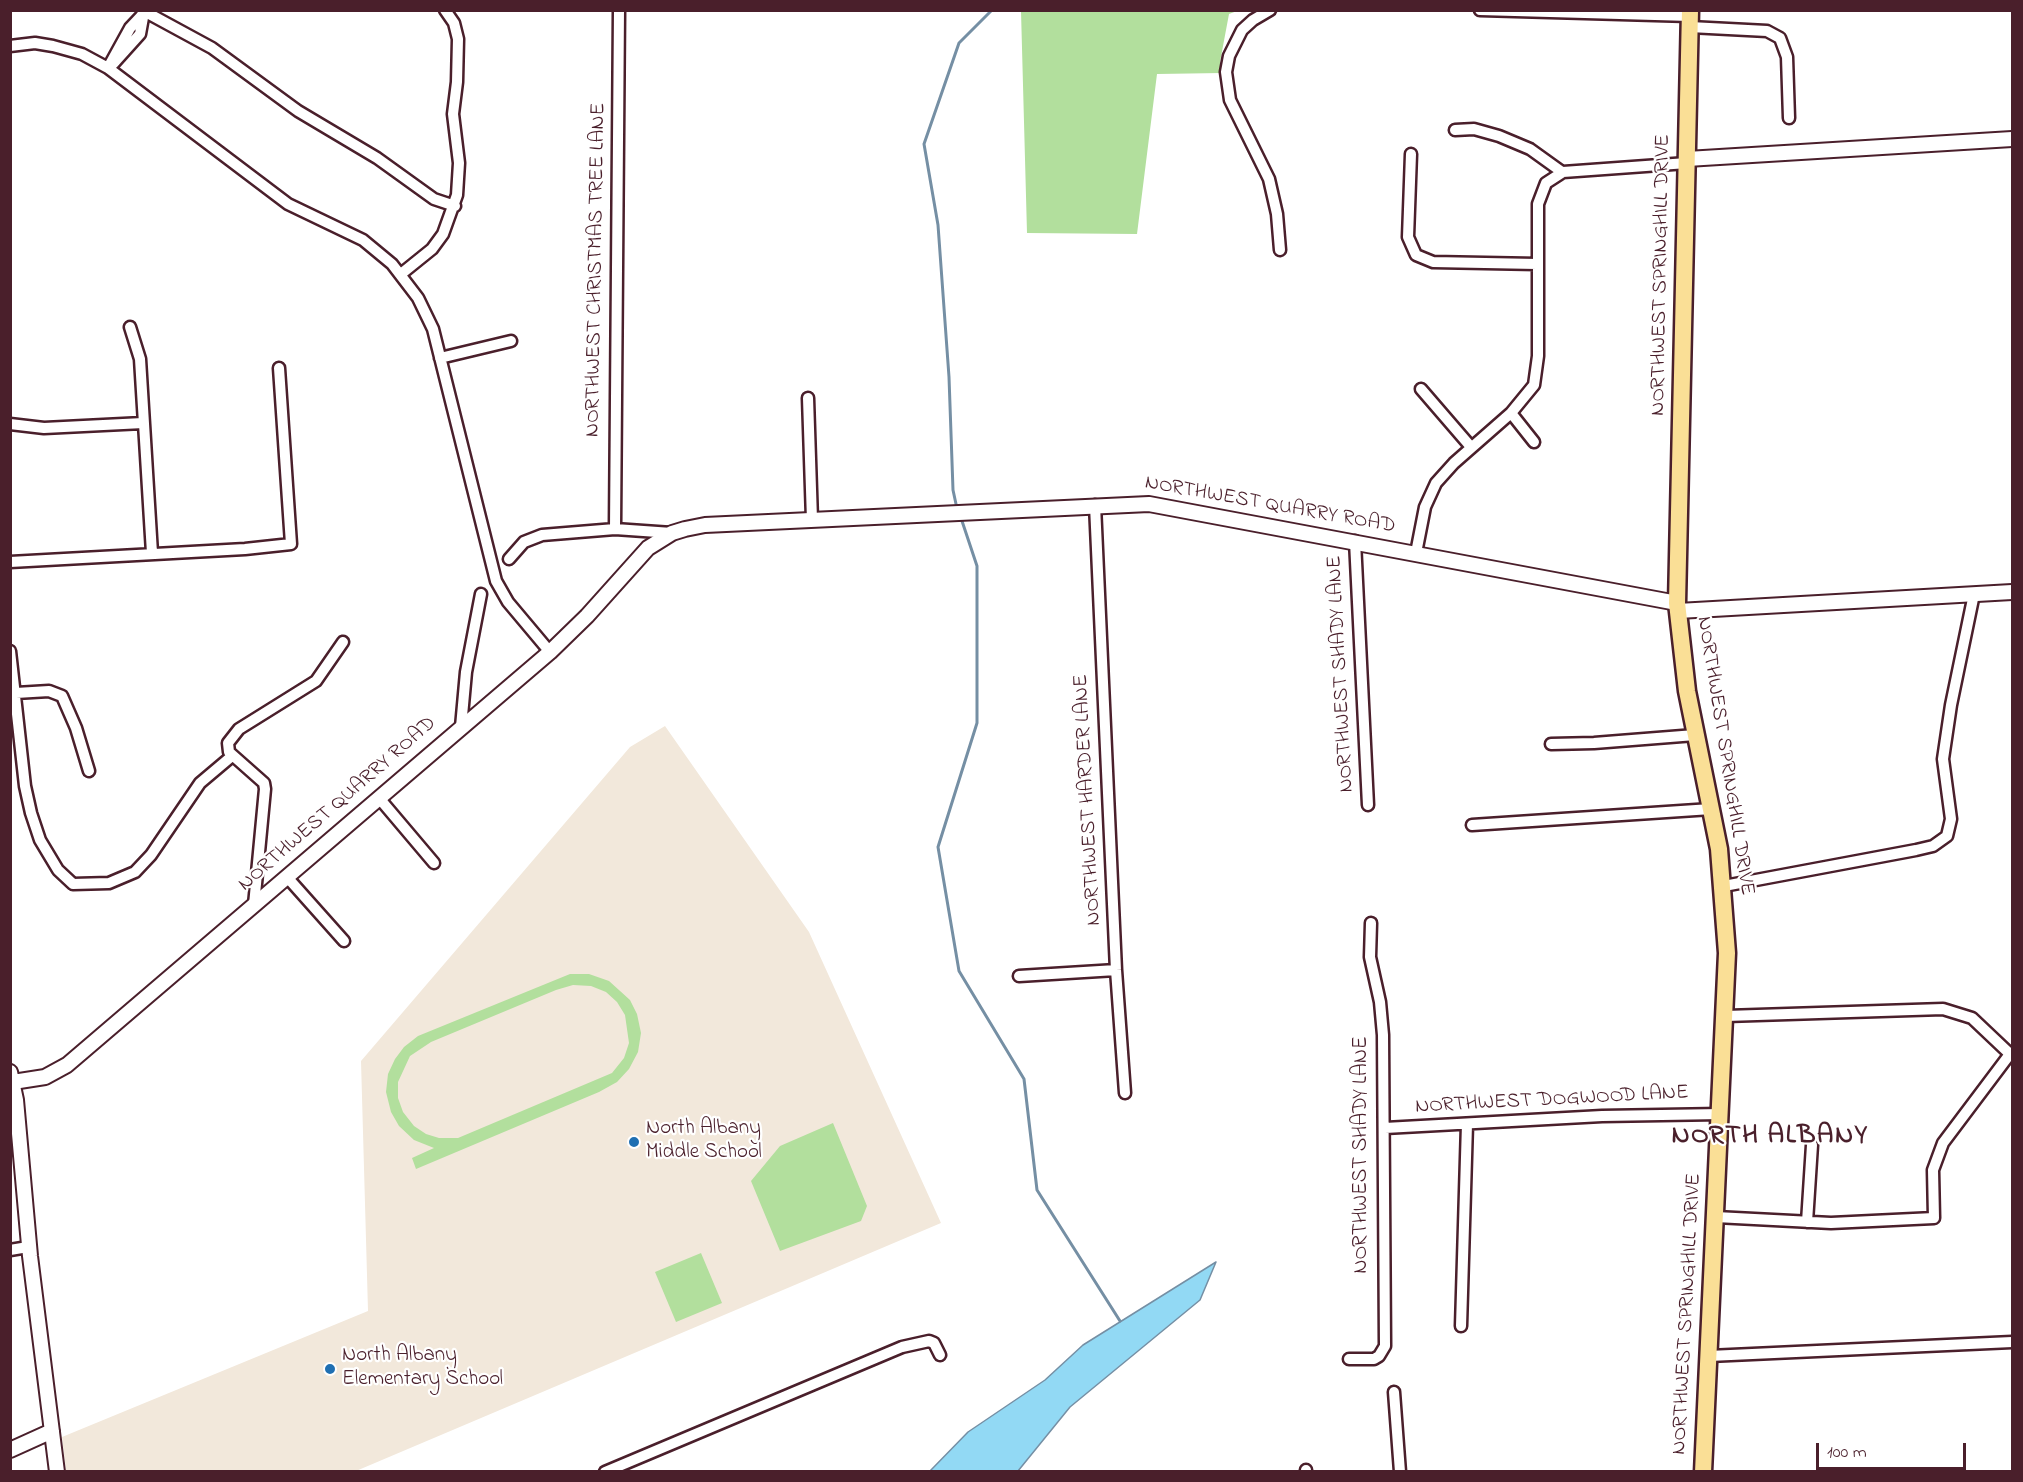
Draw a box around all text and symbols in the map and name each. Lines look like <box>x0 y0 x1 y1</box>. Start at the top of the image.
street label: NORTHWEST CHRISTMAS TREE LANE <box>581 103 613 437</box>
street label: NORTHWEST SPRINGHILL DRIVE <box>1647 134 1677 416</box>
street label: NORTHWEST QUARRY ROAD <box>1143 472 1397 540</box>
street label: NORTHWEST SHADY LANE <box>1323 555 1361 793</box>
street label: NORTHWEST SPRINGHILL DRIVE <box>1690 615 1758 897</box>
street label: NORTHWEST HARDER LANE <box>1070 674 1108 926</box>
street label: NORTHWEST QUARRY ROAD <box>234 712 442 898</box>
street label: NORTHWEST SHADY LANE <box>1350 1036 1376 1274</box>
street label: NORTHWEST DOGWOOD LANE <box>1415 1081 1689 1121</box>
place label: North Albany Middle School <box>646 1117 762 1167</box>
district label: NORTH ALBANY <box>1671 1122 1869 1154</box>
marker: North Albany Middle School <box>627 1135 641 1149</box>
street label: NORTHWEST SPRINGHILL DRIVE <box>1668 1173 1708 1455</box>
place label: North Albany Elementary School <box>342 1344 503 1394</box>
marker: North Albany Elementary School <box>323 1362 337 1376</box>
scale bar <box>1819 1431 1969 1469</box>
text: 100 m <box>1827 1440 1867 1466</box>

